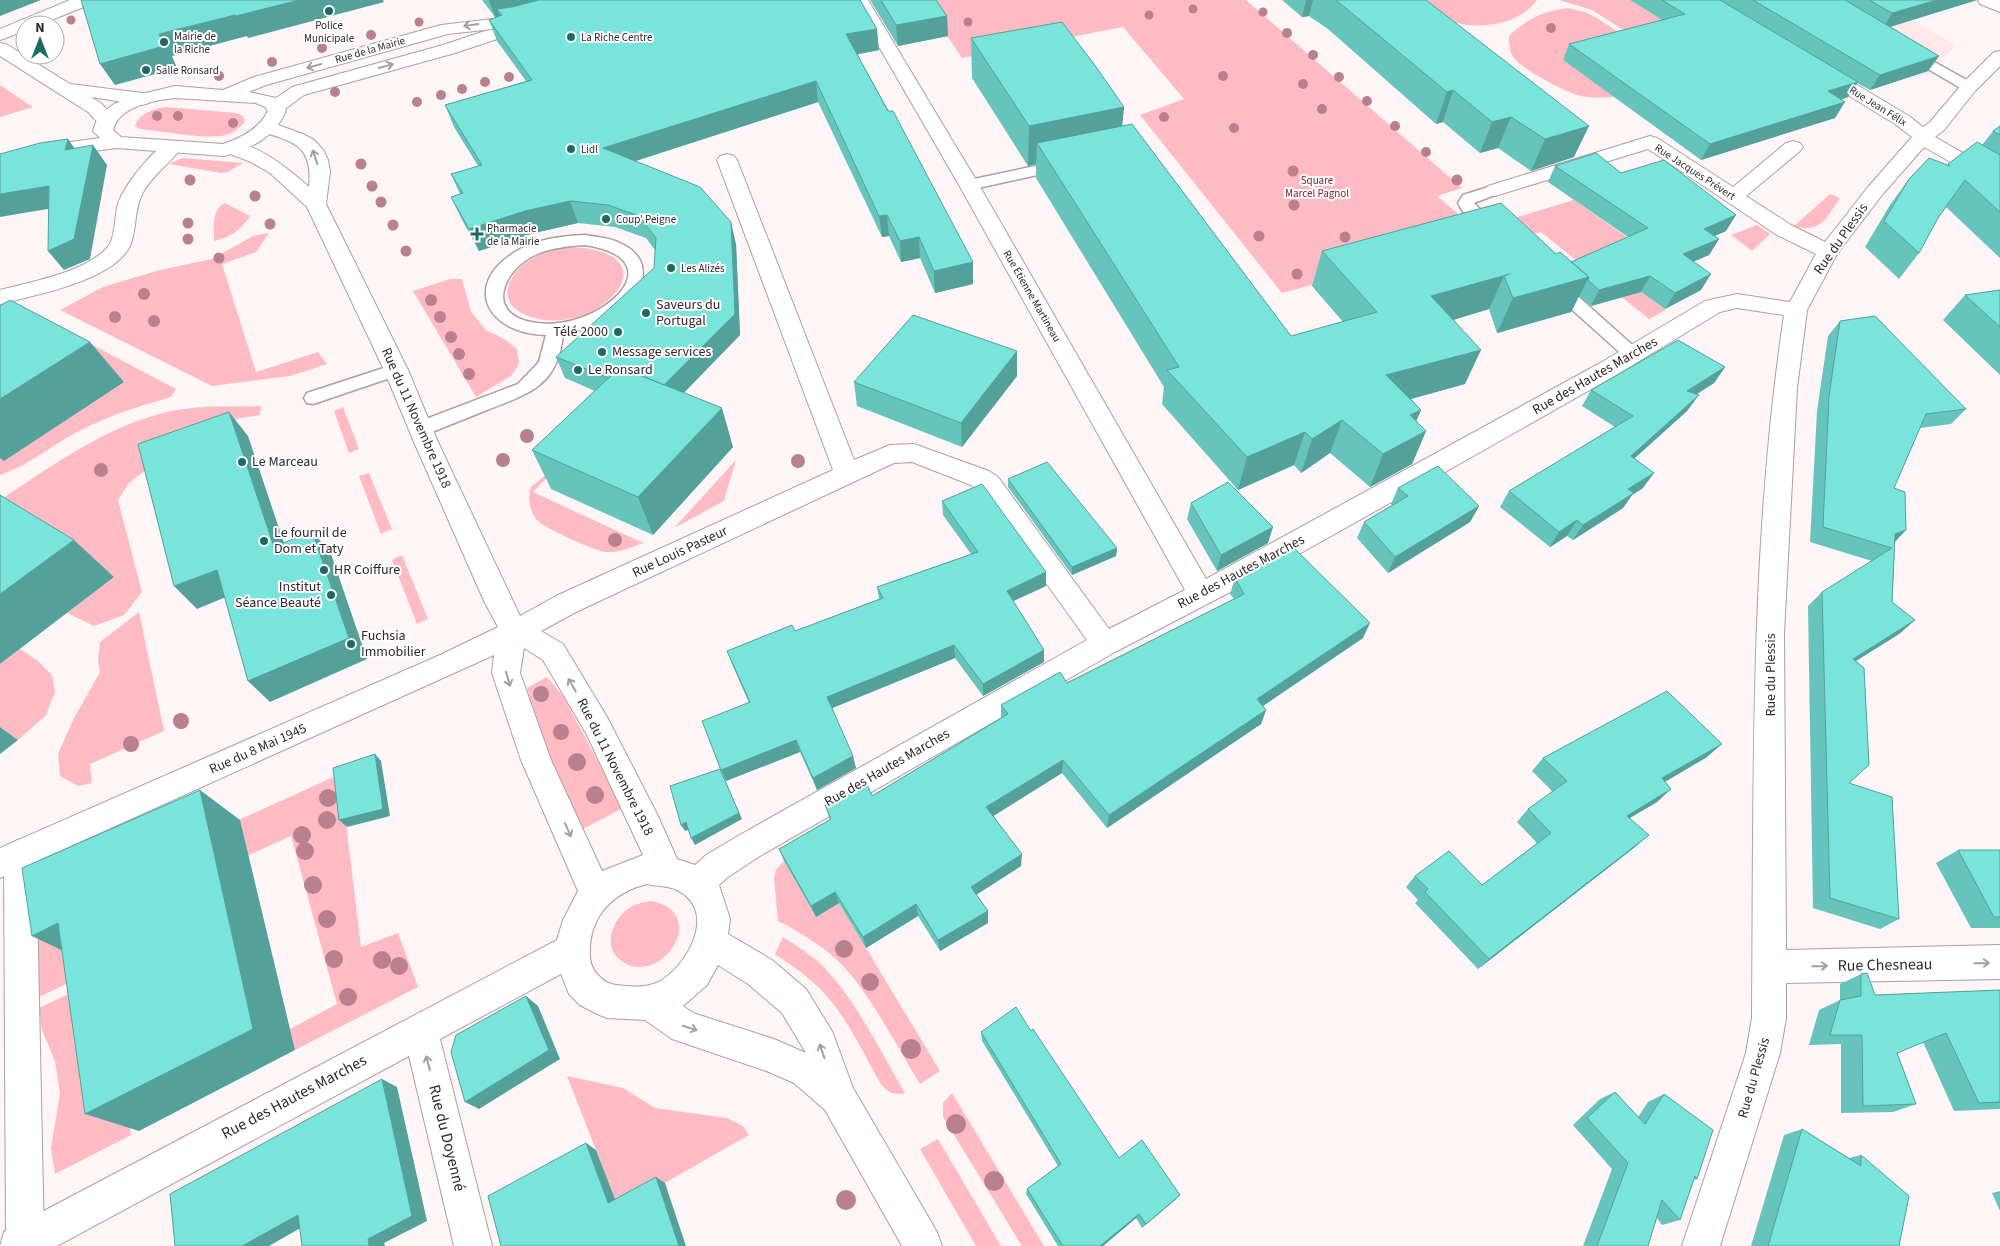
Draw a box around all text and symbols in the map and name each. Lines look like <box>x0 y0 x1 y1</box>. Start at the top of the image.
marker: Police Municipale <box>323 5 335 17</box>
north arrow <box>15 15 65 65</box>
text: N <box>35 18 45 38</box>
place label: Police Municipale <box>304 18 355 46</box>
one-way arrow <box>463 20 479 30</box>
place label: Mairie de la Riche <box>174 29 217 57</box>
place label: La Riche Centre <box>581 30 653 45</box>
marker: La Riche Centre <box>565 31 577 43</box>
street label: Rue de la Mairie <box>333 33 407 67</box>
marker: Mairie de la Riche <box>158 36 170 48</box>
one-way arrow <box>377 61 393 71</box>
one-way arrow <box>306 62 322 72</box>
place label: Salle Ronsard <box>156 63 219 78</box>
marker: Salle Ronsard <box>140 64 152 76</box>
street label: Rue Jean Félix <box>1846 82 1910 130</box>
street label: Rue Jacques Prévert <box>1652 140 1738 204</box>
place label: Lidl <box>581 142 598 157</box>
marker: Lidl <box>565 143 577 155</box>
one-way arrow <box>310 149 320 165</box>
park label: Square Marcel Pagnol <box>1285 173 1349 201</box>
street label: Rue du Plessis <box>1809 199 1873 279</box>
place label: Coup' Peigne <box>616 212 677 227</box>
marker: Coup' Peigne <box>600 213 612 225</box>
place label: Pharmacie de la Mairie <box>487 221 540 249</box>
marker: Pharmacie de la Mairie <box>471 228 483 240</box>
street label: Rue Étienne Martineau <box>1000 247 1064 345</box>
place label: Les Alizés <box>681 261 725 276</box>
marker: Les Alizés <box>665 262 677 274</box>
place label: Saveurs du Portugal <box>656 295 720 331</box>
marker: Saveurs du Portugal <box>640 307 652 319</box>
place label: Télé 2000 <box>553 322 608 342</box>
marker: Télé 2000 <box>612 326 624 338</box>
street label: Rue des Hautes Marches <box>1529 332 1661 420</box>
place label: Message services <box>612 342 712 362</box>
street label: Rue du 11 Novembre 1918 <box>376 345 456 491</box>
marker: Message services <box>596 346 608 358</box>
place label: Le Ronsard <box>588 360 653 380</box>
marker: Le Ronsard <box>572 364 584 376</box>
place label: Le Marceau <box>252 452 318 472</box>
marker: Le Marceau <box>236 456 248 468</box>
street label: Rue Louis Pasteur <box>629 521 731 583</box>
place label: Le fournil de Dom et Taty <box>274 523 347 559</box>
street label: Rue des Hautes Marches <box>1174 530 1308 614</box>
marker: Le fournil de Dom et Taty <box>258 535 270 547</box>
place label: HR Coiffure <box>334 560 400 580</box>
marker: HR Coiffure <box>318 564 330 576</box>
place label: Institut Séance Beauté <box>235 577 321 613</box>
marker: Institut Séance Beauté <box>325 589 337 601</box>
place label: Fuchsia Immobilier <box>361 626 426 662</box>
street label: Rue du Plessis <box>1761 633 1781 717</box>
marker: Fuchsia Immobilier <box>345 638 357 650</box>
one-way arrow <box>504 671 514 687</box>
one-way arrow <box>567 678 577 692</box>
street label: Rue du 11 Novembre 1918 <box>572 695 658 839</box>
street label: Rue du 8 Mai 1945 <box>206 719 310 779</box>
street label: Rue des Hautes Marches <box>821 724 953 812</box>
one-way arrow <box>563 822 573 837</box>
street label: Rue Chesneau <box>1837 953 1933 977</box>
one-way arrow <box>1974 958 1990 968</box>
one-way arrow <box>1811 961 1827 971</box>
one-way arrow <box>682 1024 698 1034</box>
street label: Rue du Plessis <box>1733 1035 1775 1121</box>
one-way arrow <box>817 1044 826 1059</box>
street label: Rue des Hautes Marches <box>217 1049 371 1145</box>
one-way arrow <box>423 1055 432 1071</box>
street label: Rue du Doyenné <box>423 1082 471 1194</box>

